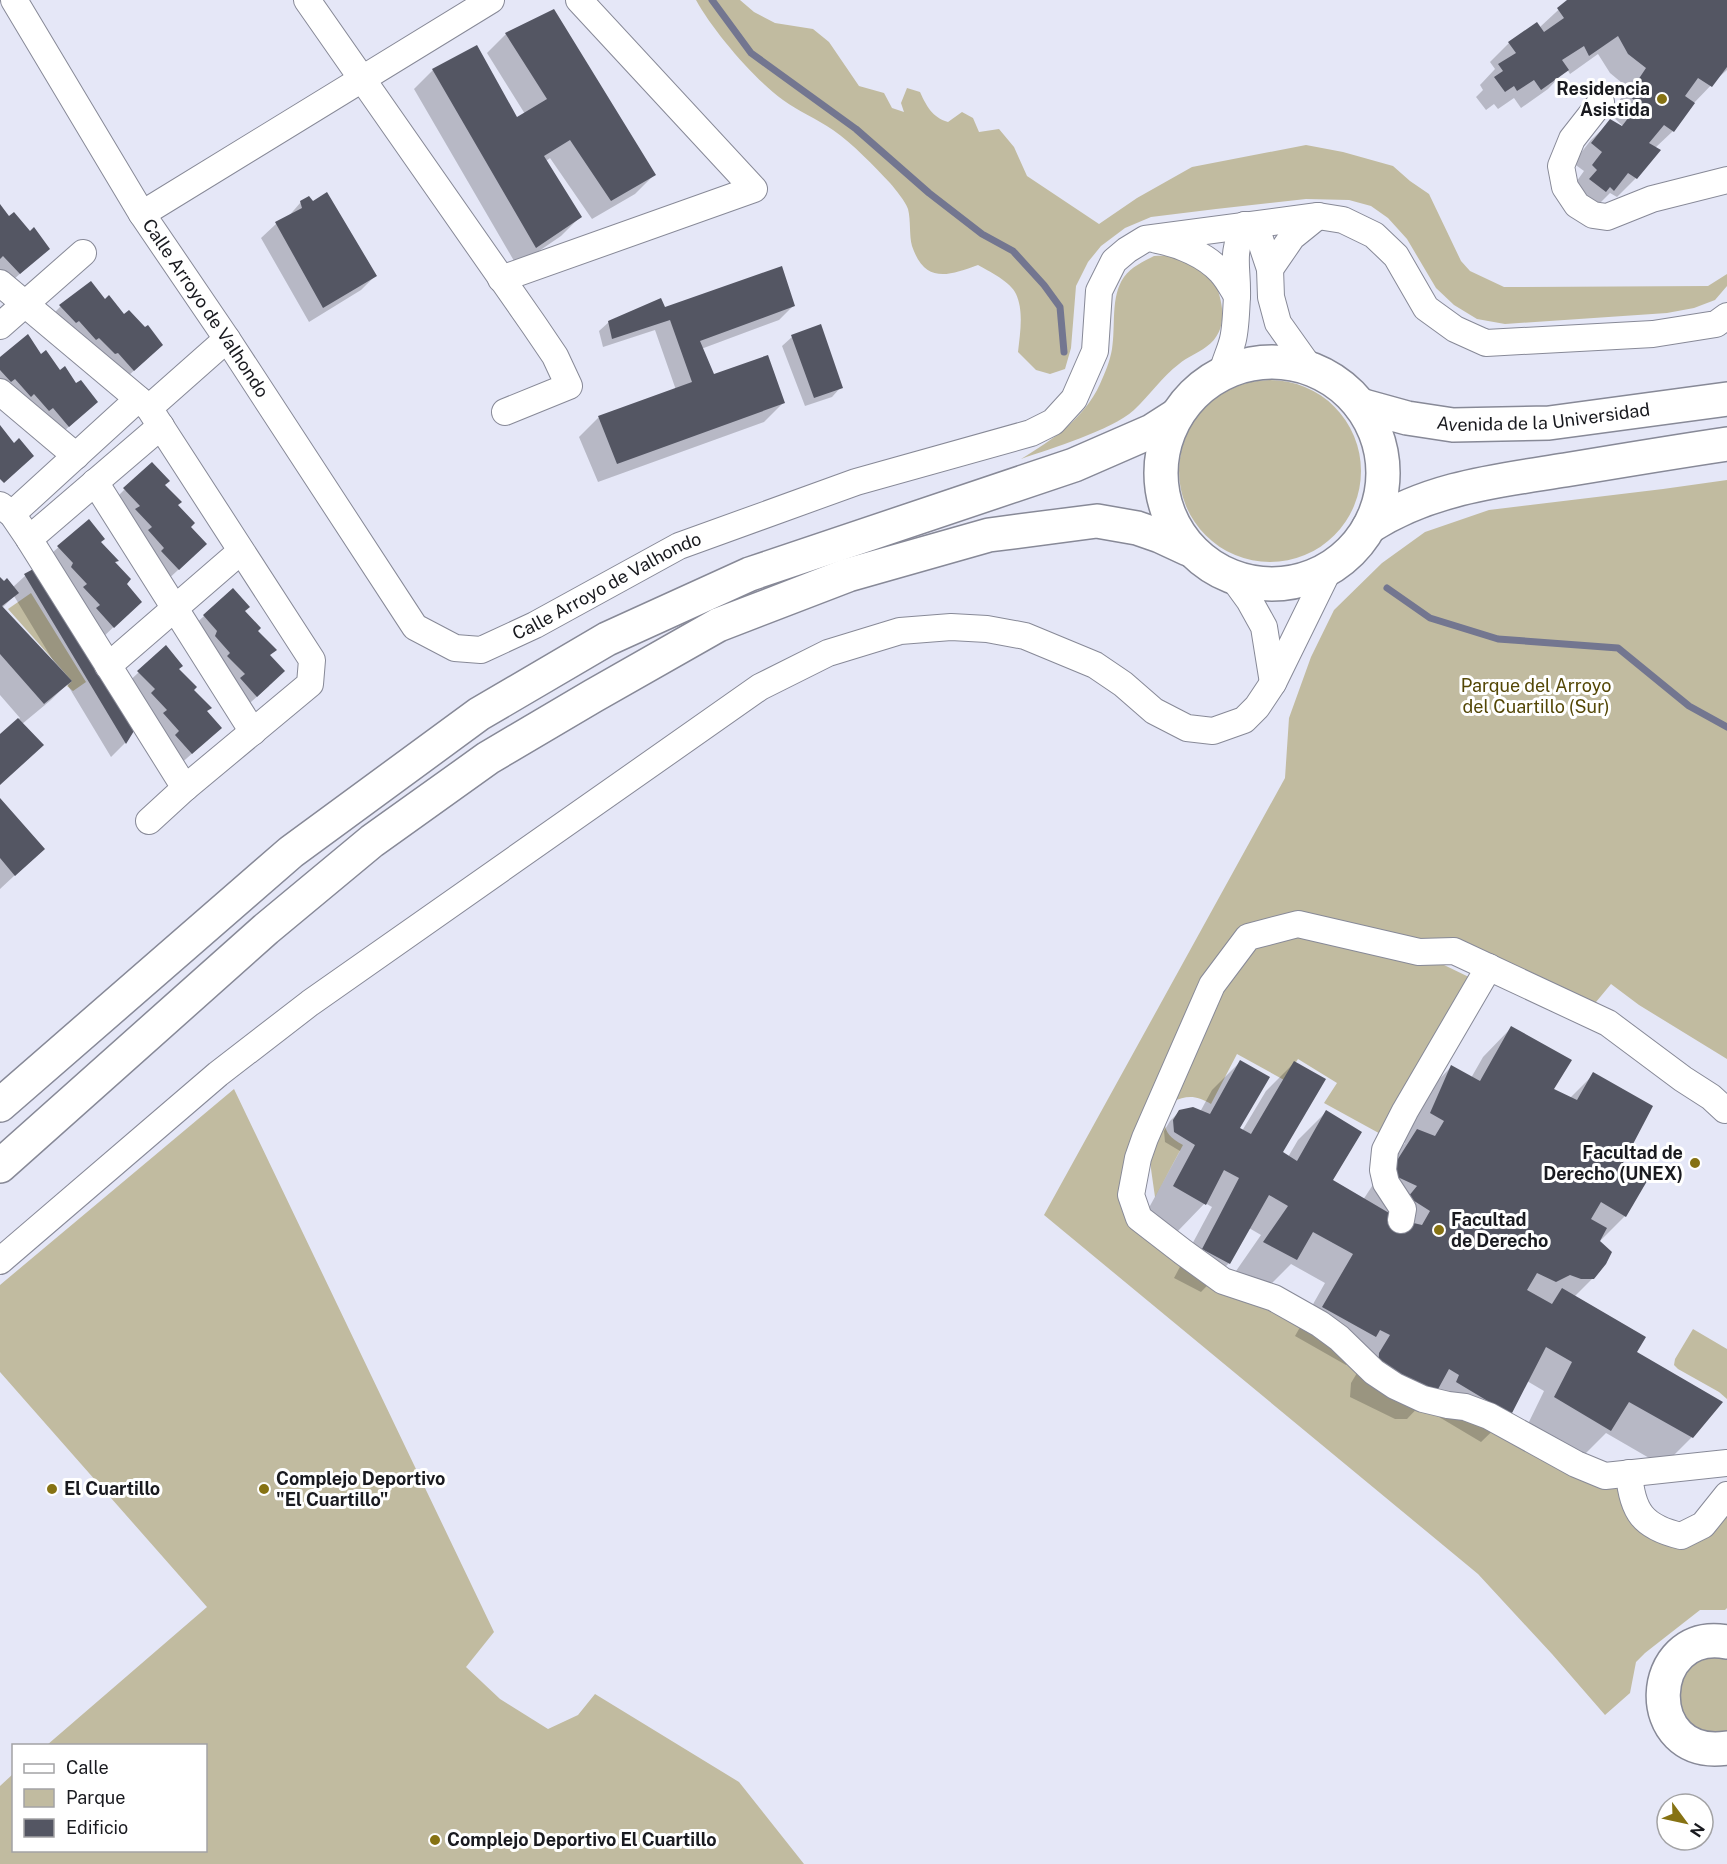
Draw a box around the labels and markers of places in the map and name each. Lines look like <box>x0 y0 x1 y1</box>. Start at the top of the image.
place label: Residencia Asistida <box>1556 78 1650 120</box>
marker: Residencia Asistida <box>1655 92 1669 106</box>
place label: Facultad de Derecho (UNEX) <box>1543 1142 1683 1184</box>
marker: Facultad de Derecho (UNEX) <box>1688 1156 1702 1170</box>
place label: Facultad de Derecho <box>1451 1209 1548 1251</box>
marker: Facultad de Derecho <box>1432 1223 1446 1237</box>
place label: Complejo Deportivo "El Cuartillo" <box>276 1468 445 1510</box>
place label: El Cuartillo <box>64 1478 160 1499</box>
marker: El Cuartillo <box>45 1482 59 1496</box>
marker: Complejo Deportivo "El Cuartillo" <box>257 1482 271 1496</box>
place label: Complejo Deportivo El Cuartillo <box>447 1829 717 1850</box>
marker: Complejo Deportivo El Cuartillo <box>428 1833 442 1847</box>

